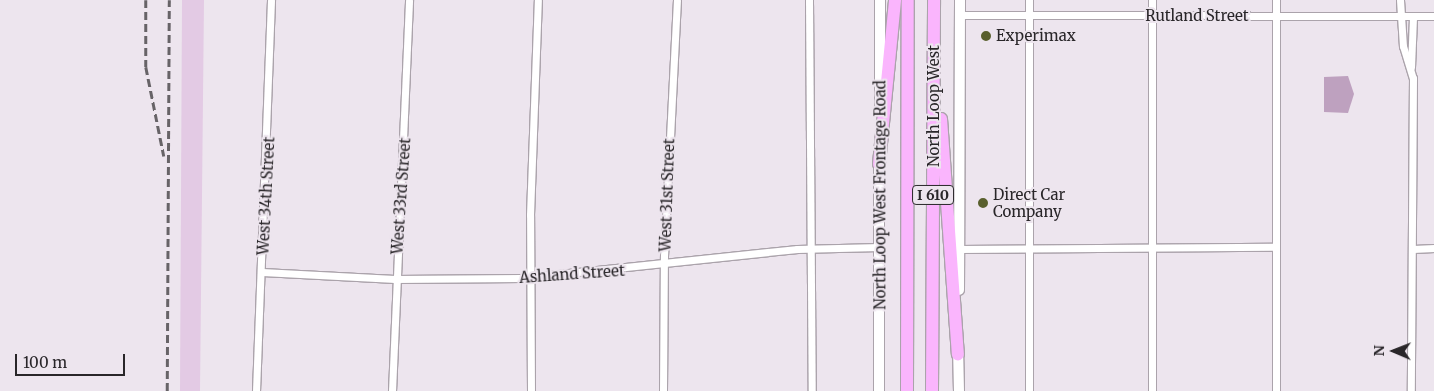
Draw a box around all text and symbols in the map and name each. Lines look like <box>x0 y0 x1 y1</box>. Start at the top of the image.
street label: Rutland Street <box>1145 7 1249 25</box>
place label: Experimax <box>996 27 1076 45</box>
marker: Experimax <box>980 30 992 42</box>
street label: North Loop West <box>925 45 943 167</box>
street label: North Loop West Frontage Road <box>871 80 889 310</box>
street label: West 34th Street <box>254 136 278 256</box>
street label: West 33rd Street <box>388 137 414 255</box>
street label: West 31st Street <box>656 138 678 252</box>
road number: I 610 <box>912 184 954 206</box>
place label: Direct Car Company <box>993 185 1065 220</box>
marker: Direct Car Company <box>977 197 989 209</box>
street label: Ashland Street <box>519 261 625 287</box>
north arrow <box>1369 326 1419 376</box>
scale bar <box>18 344 128 376</box>
text: N <box>1370 345 1388 356</box>
text: 100 m <box>23 353 67 372</box>

